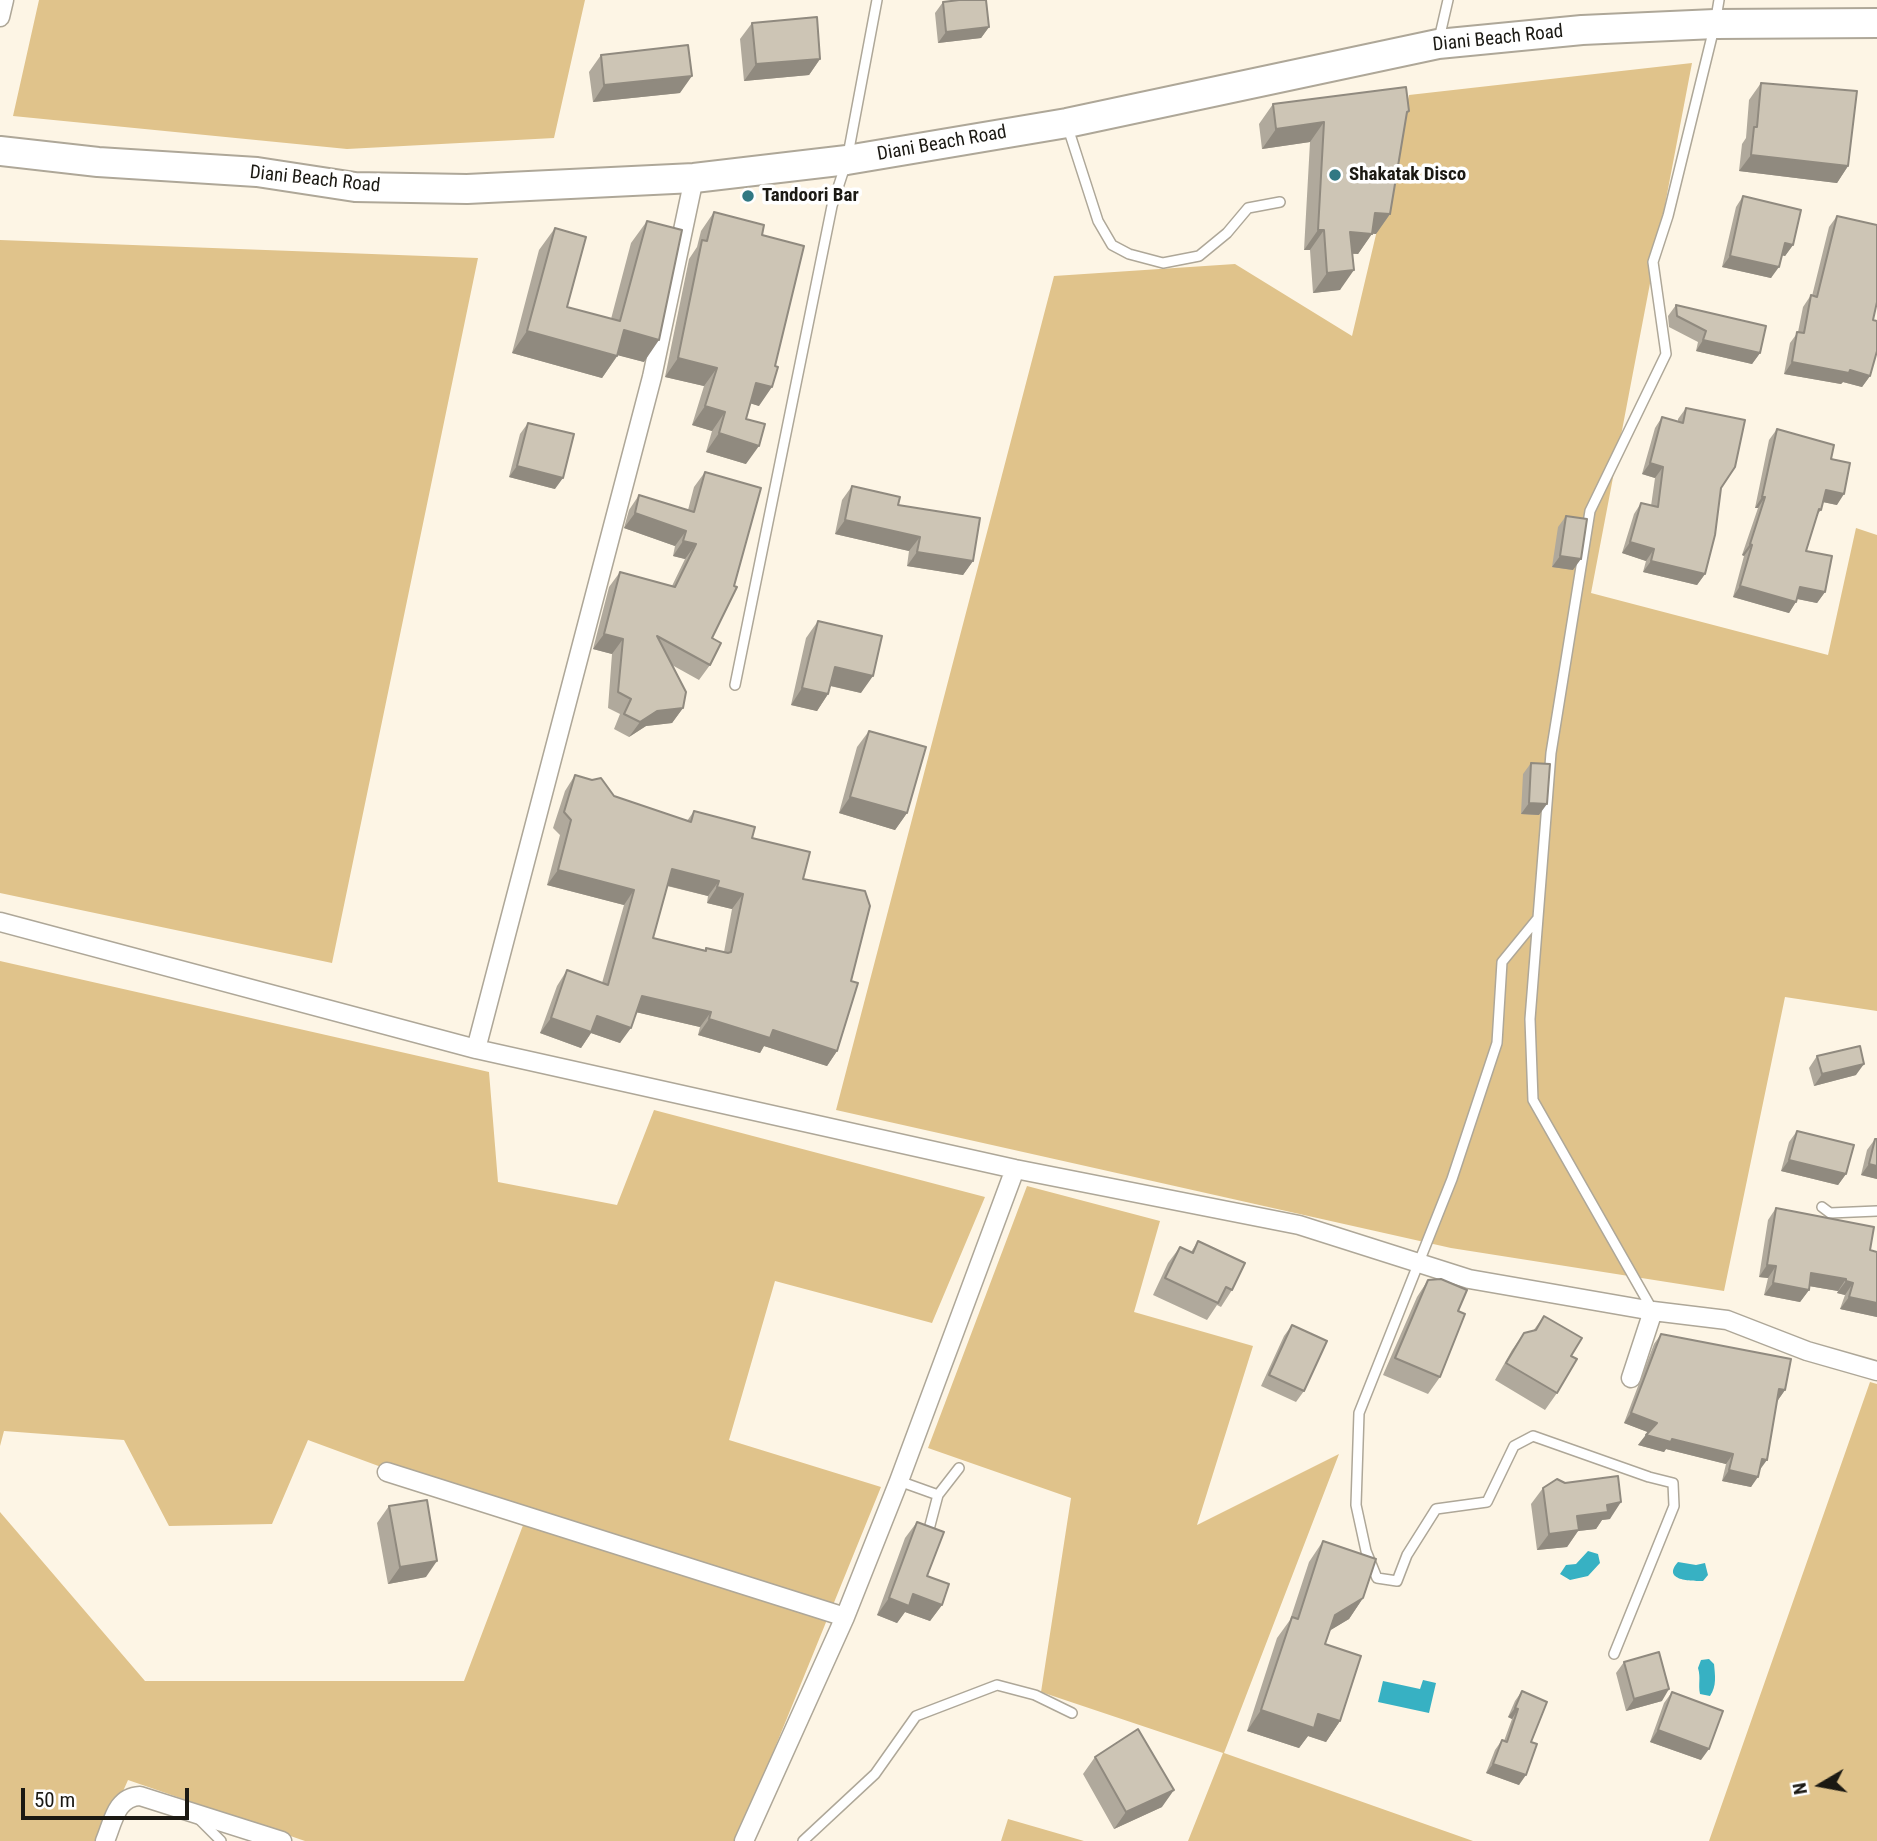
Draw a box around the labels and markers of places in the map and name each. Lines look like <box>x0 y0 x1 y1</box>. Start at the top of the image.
place label: Shakatak Disco <box>1349 164 1466 186</box>
marker: Shakatak Disco <box>1327 167 1343 183</box>
place label: Tandoori Bar <box>762 185 859 207</box>
marker: Tandoori Bar <box>740 188 756 204</box>

